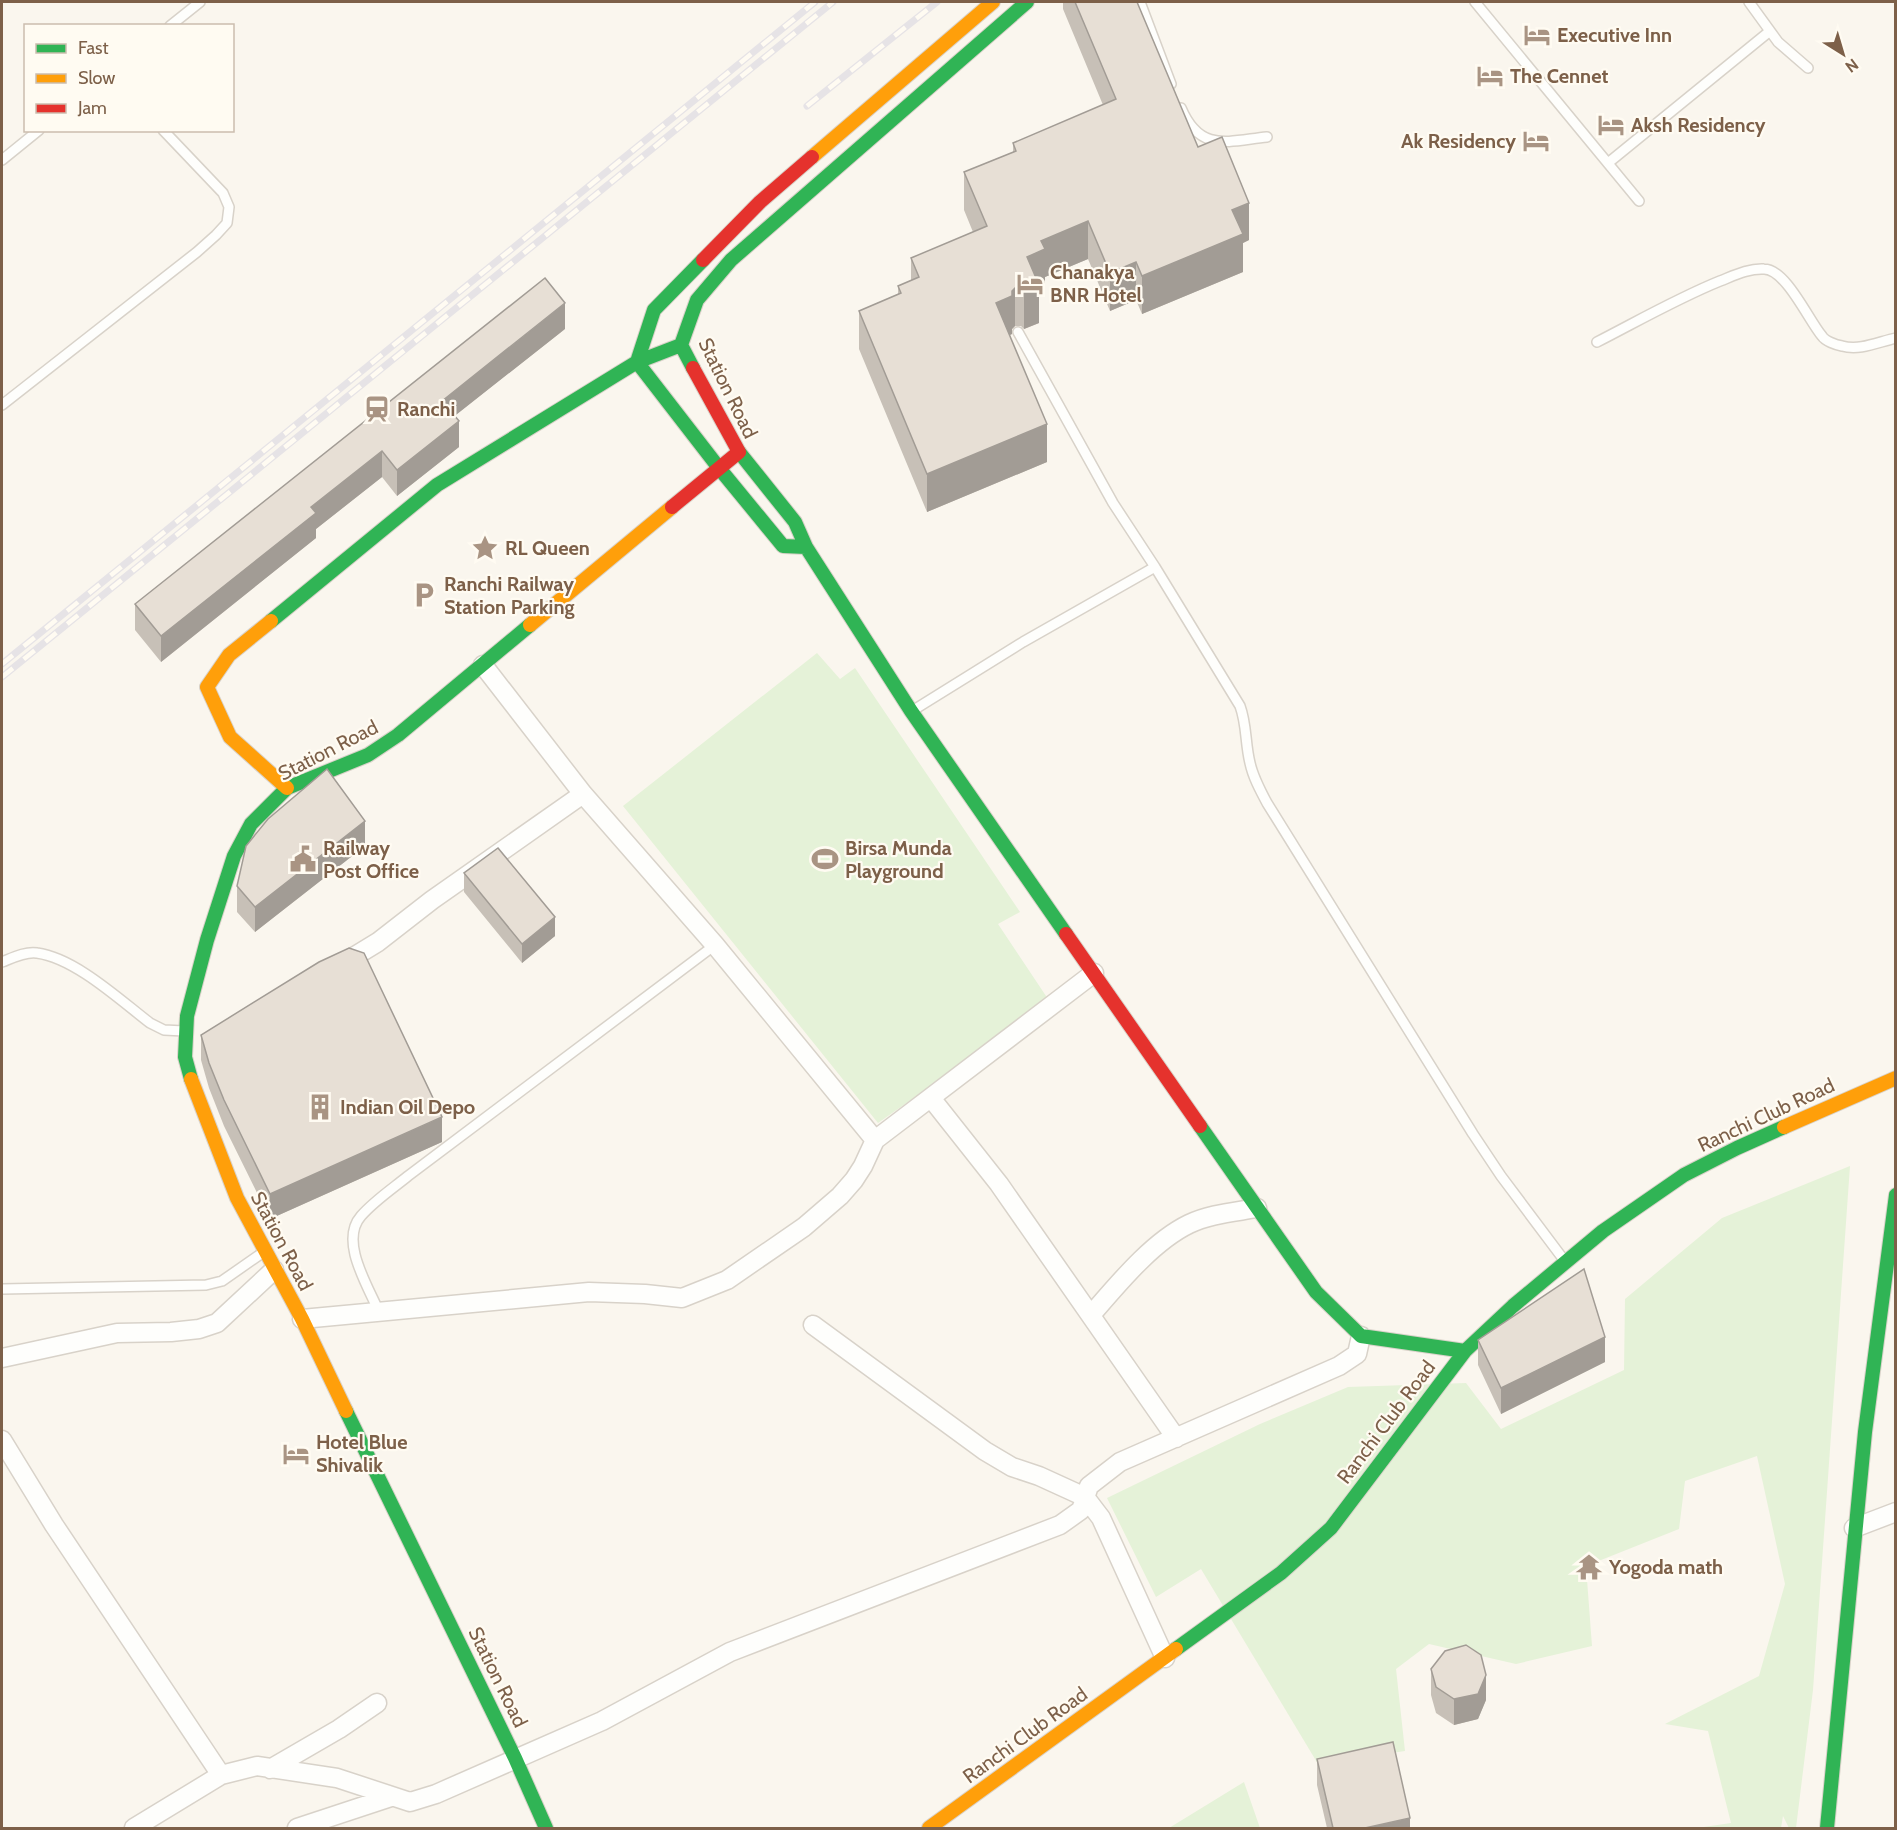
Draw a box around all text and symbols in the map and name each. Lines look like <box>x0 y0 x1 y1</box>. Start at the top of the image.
hotel icon: Executive Inn <box>1522 20 1552 50</box>
place label: Executive Inn <box>1557 23 1672 47</box>
legend <box>24 24 234 132</box>
north arrow <box>1813 24 1873 84</box>
text: Fast <box>78 37 109 59</box>
text: N <box>1841 55 1862 77</box>
hotel icon: The Cennet <box>1475 61 1505 91</box>
place label: The Cennet <box>1510 64 1608 88</box>
text: Slow <box>78 67 115 89</box>
text: Jam <box>77 97 107 119</box>
hotel icon: Aksh Residency <box>1596 110 1626 140</box>
place label: Aksh Residency <box>1631 113 1766 137</box>
hotel icon: Ak Residency <box>1521 126 1551 156</box>
place label: Ak Residency <box>1401 129 1516 153</box>
place label: Chanakya BNR Hotel <box>1050 260 1142 307</box>
hotel icon: Chanakya BNR Hotel <box>1015 269 1045 299</box>
street label: Station Road <box>693 334 763 442</box>
station icon: Ranchi <box>362 394 392 424</box>
place label: Ranchi <box>397 397 455 421</box>
place icon: RL Queen <box>470 533 500 563</box>
place label: RL Queen <box>505 536 590 560</box>
place label: Ranchi Railway Station Parking <box>444 572 574 619</box>
parking icon: Ranchi Railway Station Parking <box>409 580 439 610</box>
street label: Station Road <box>274 715 382 785</box>
place label: Railway Post Office <box>323 836 419 883</box>
place label: Birsa Munda Playground <box>845 836 952 883</box>
public building icon: Railway Post Office <box>288 844 318 874</box>
sports icon: Birsa Munda Playground <box>810 844 840 874</box>
street label: Ranchi Club Road <box>1694 1073 1838 1157</box>
building icon: Indian Oil Depo <box>305 1092 335 1122</box>
place label: Indian Oil Depo <box>340 1095 475 1119</box>
street label: Station Road <box>246 1187 318 1295</box>
street label: Ranchi Club Road <box>1332 1356 1440 1488</box>
place label: Hotel Blue Shivalik <box>316 1430 407 1477</box>
hotel icon: Hotel Blue Shivalik <box>281 1439 311 1469</box>
temple icon: Yogoda math <box>1574 1552 1604 1582</box>
place label: Yogoda math <box>1608 1555 1723 1579</box>
street label: Station Road <box>463 1623 533 1731</box>
street label: Ranchi Club Road <box>958 1682 1092 1788</box>

